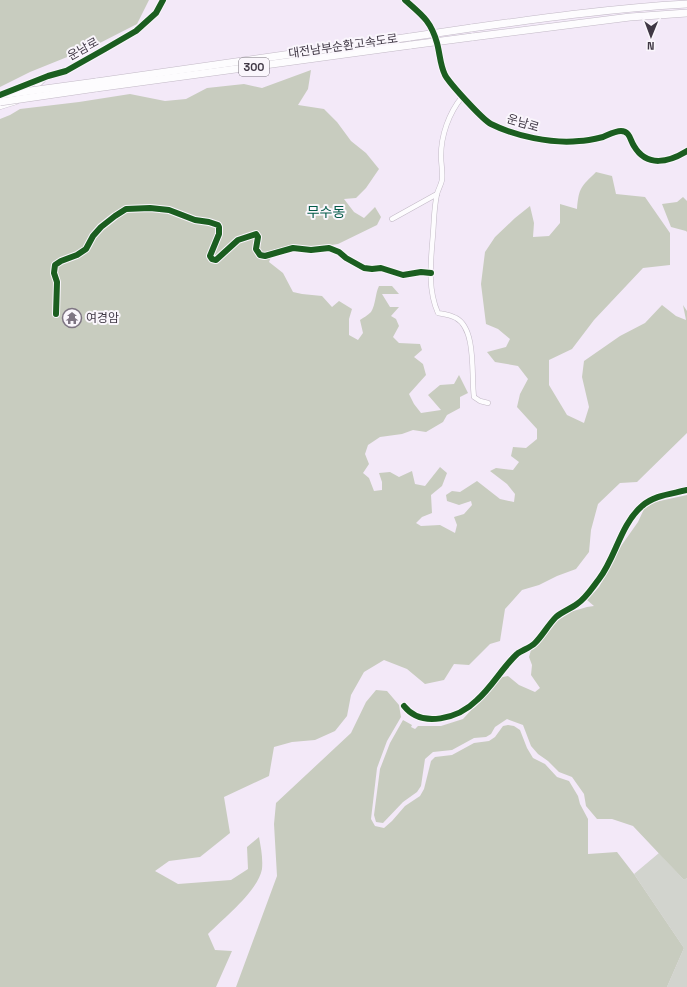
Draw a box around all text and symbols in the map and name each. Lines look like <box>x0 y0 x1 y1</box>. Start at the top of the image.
north arrow <box>631 16 671 56</box>
street label: 대전남부순환고속도로 <box>287 30 399 62</box>
street label: 운남로 <box>65 34 101 64</box>
text: N <box>647 39 655 53</box>
road number: 300 <box>239 58 269 76</box>
street label: 운남로 <box>505 111 541 135</box>
district label: 무수동 <box>307 203 345 221</box>
temple icon: 여경암 <box>61 307 83 329</box>
place label: 여경암 <box>86 310 119 326</box>

